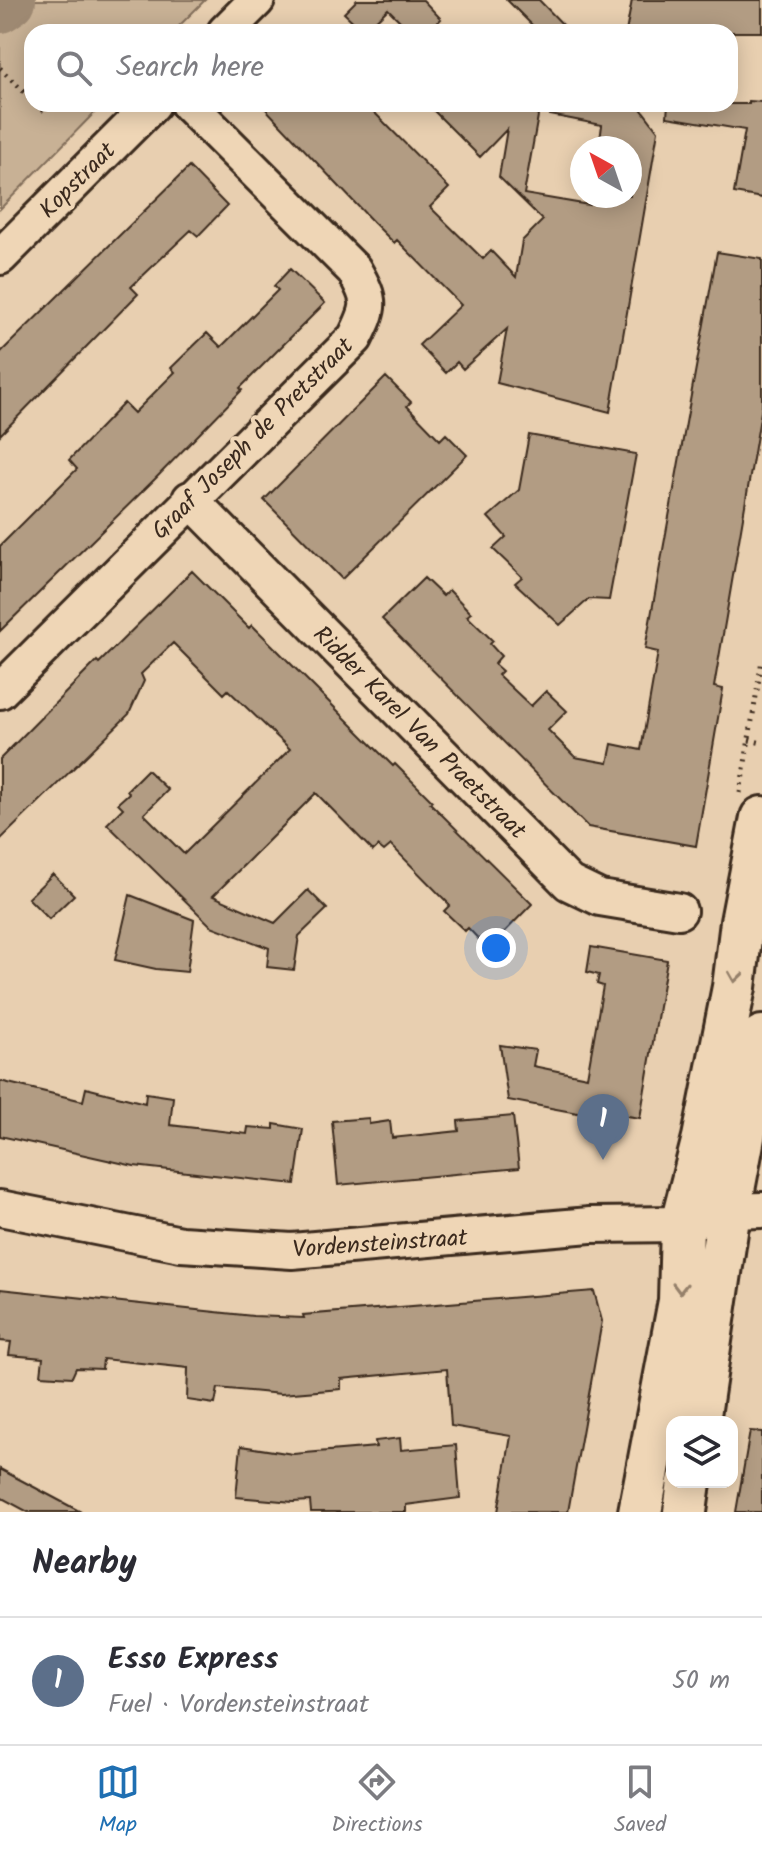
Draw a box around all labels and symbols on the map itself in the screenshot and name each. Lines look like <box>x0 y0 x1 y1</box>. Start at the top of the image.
street label: Kopstraat <box>30 133 126 229</box>
north arrow <box>570 136 642 208</box>
street label: Graaf Joseph de Pretstraat <box>143 328 364 550</box>
street label: Ridder Karel Van Praetstraat <box>303 617 536 850</box>
your location <box>476 928 516 968</box>
one-way arrow <box>727 971 744 984</box>
pin: 1 <box>577 1094 629 1160</box>
street label: Vordensteinstraat <box>291 1219 470 1270</box>
one-way arrow <box>671 1282 689 1295</box>

